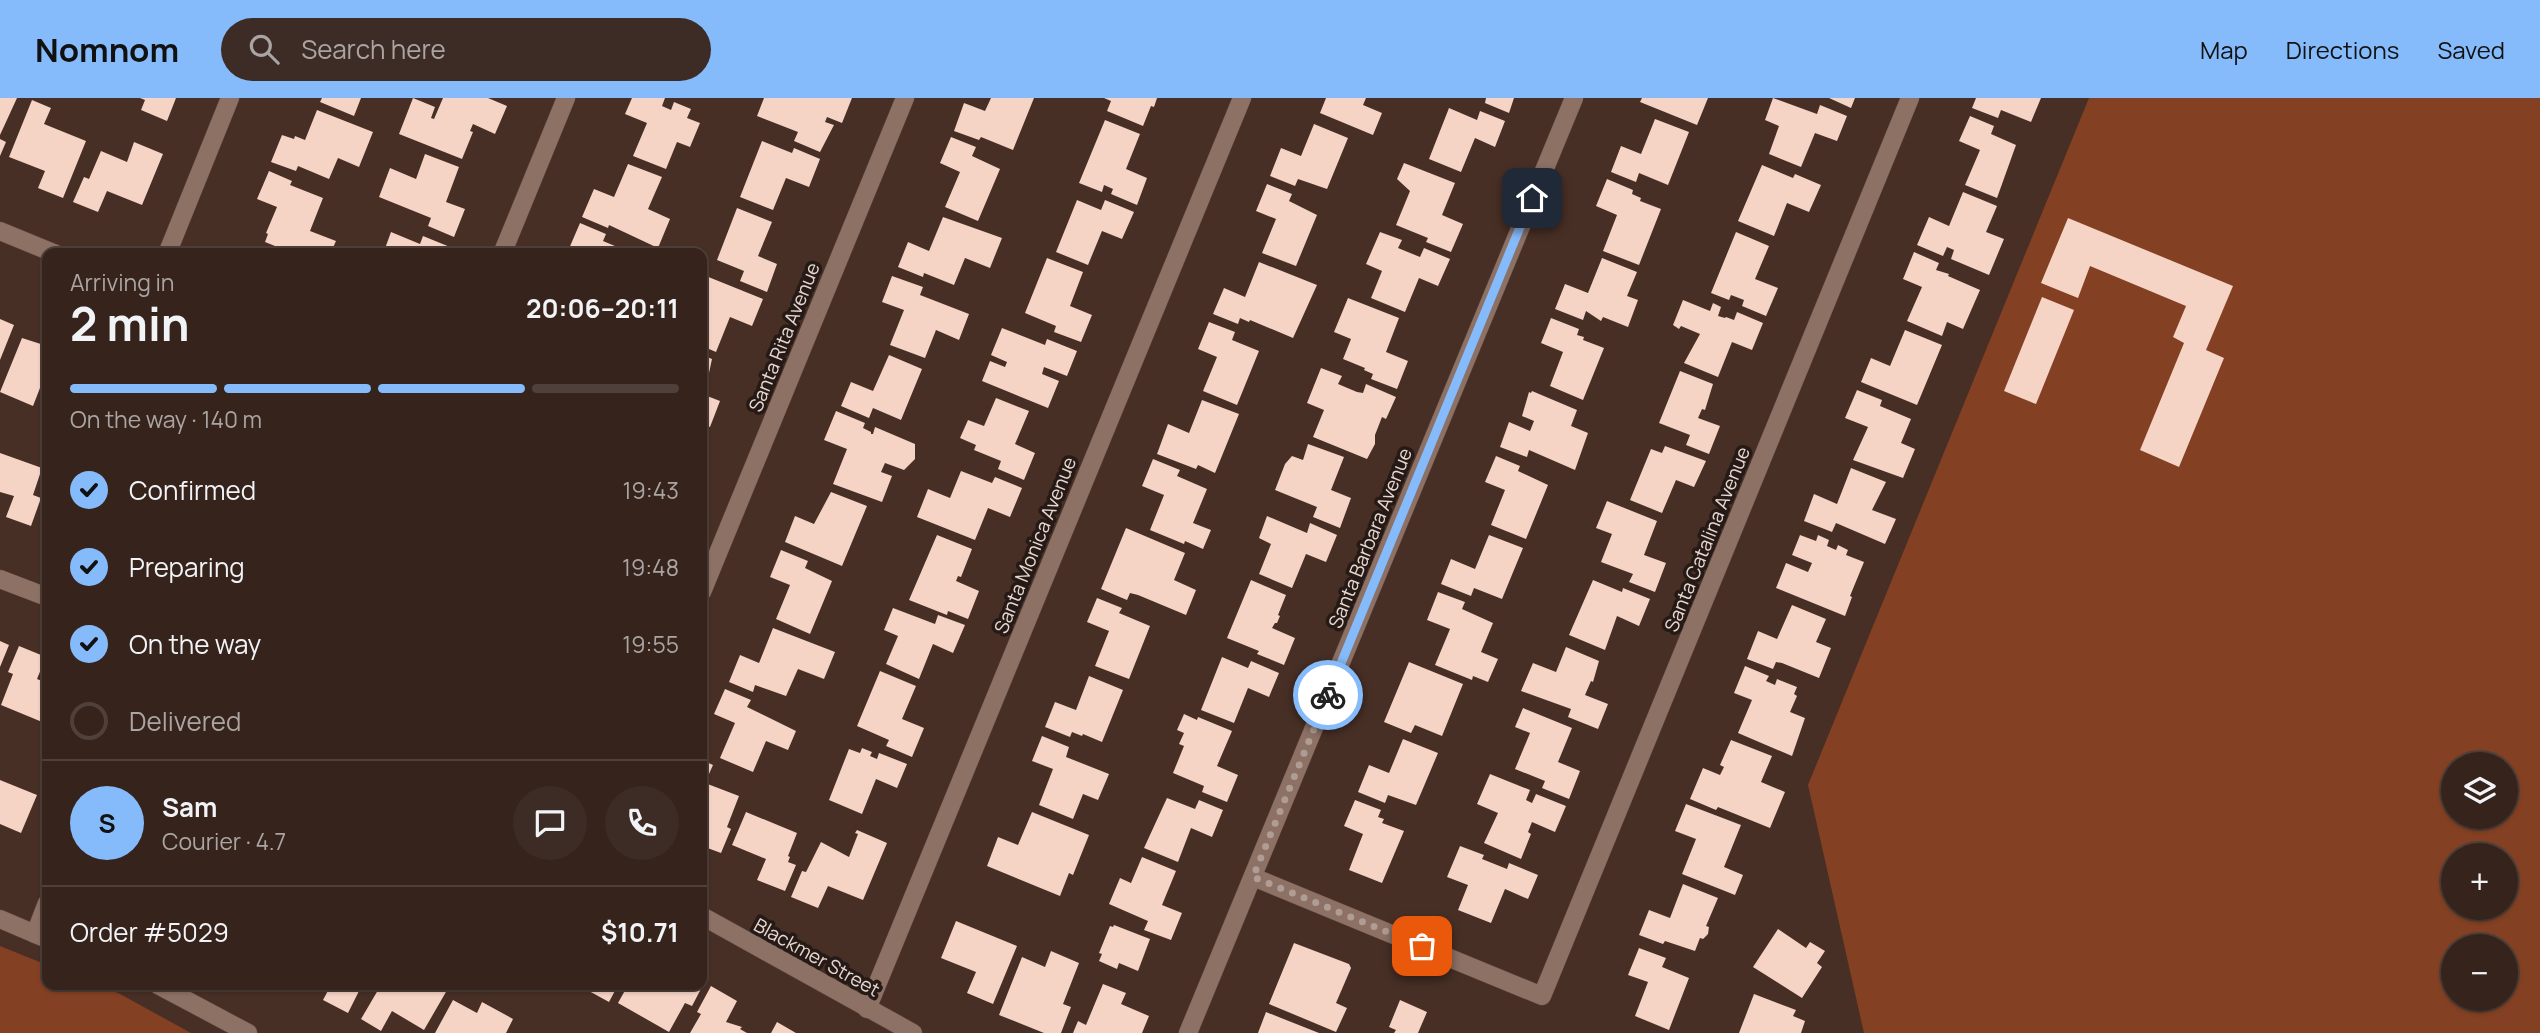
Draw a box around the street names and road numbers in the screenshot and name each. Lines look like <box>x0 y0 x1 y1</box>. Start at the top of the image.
street label: Santa Rita Avenue <box>742 258 826 416</box>
street label: Santa Catalina Avenue <box>1658 443 1756 635</box>
street label: Santa Barbara Avenue <box>1322 444 1418 632</box>
street label: Santa Monica Avenue <box>988 453 1082 637</box>
street label: Blackmer Street <box>749 912 885 1002</box>

